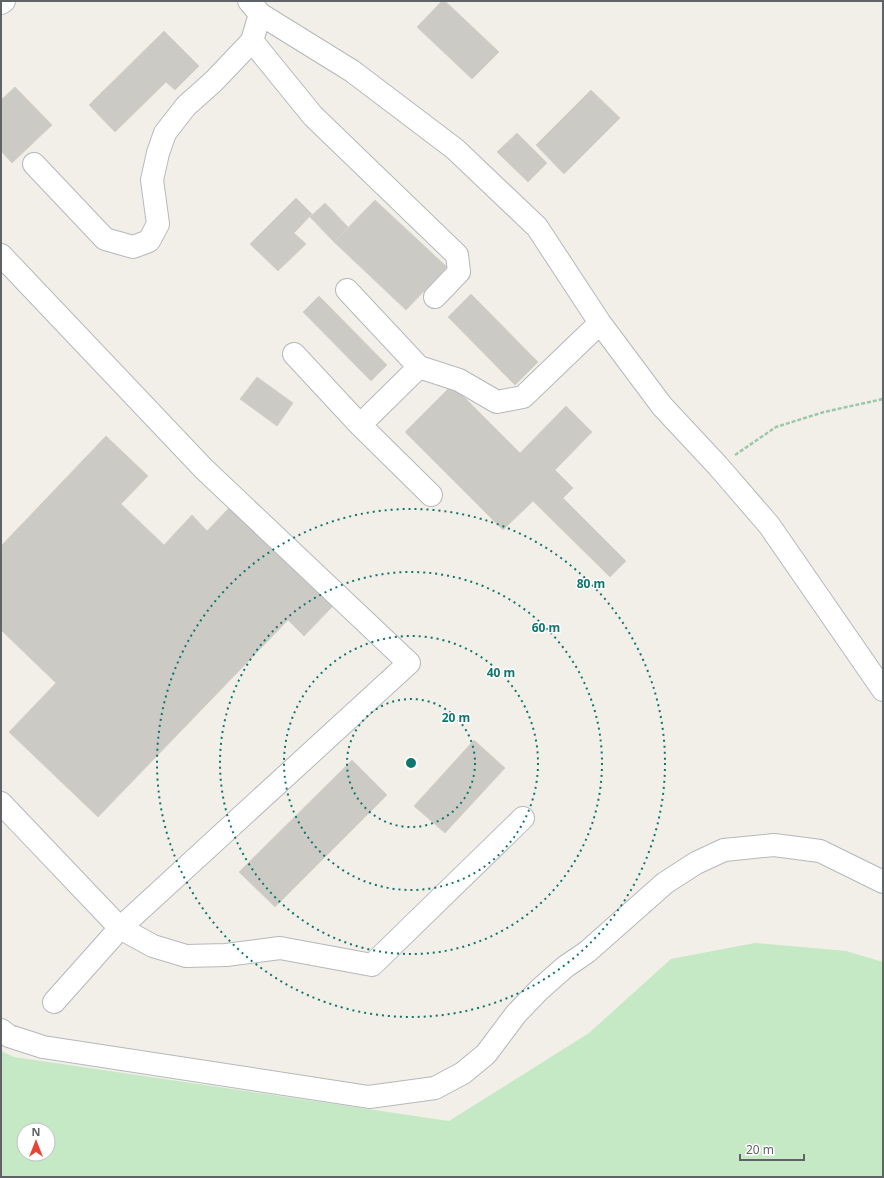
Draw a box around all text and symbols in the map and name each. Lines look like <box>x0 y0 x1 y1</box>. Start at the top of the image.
text: 80 m <box>577 575 605 592</box>
text: 60 m <box>532 619 560 636</box>
text: 40 m <box>487 664 515 681</box>
text: 20 m <box>442 709 470 726</box>
centre of rings <box>404 756 418 770</box>
north arrow <box>16 1122 56 1162</box>
text: N <box>32 1124 40 1139</box>
scale bar <box>740 1136 804 1162</box>
text: 20 m <box>746 1141 774 1158</box>

